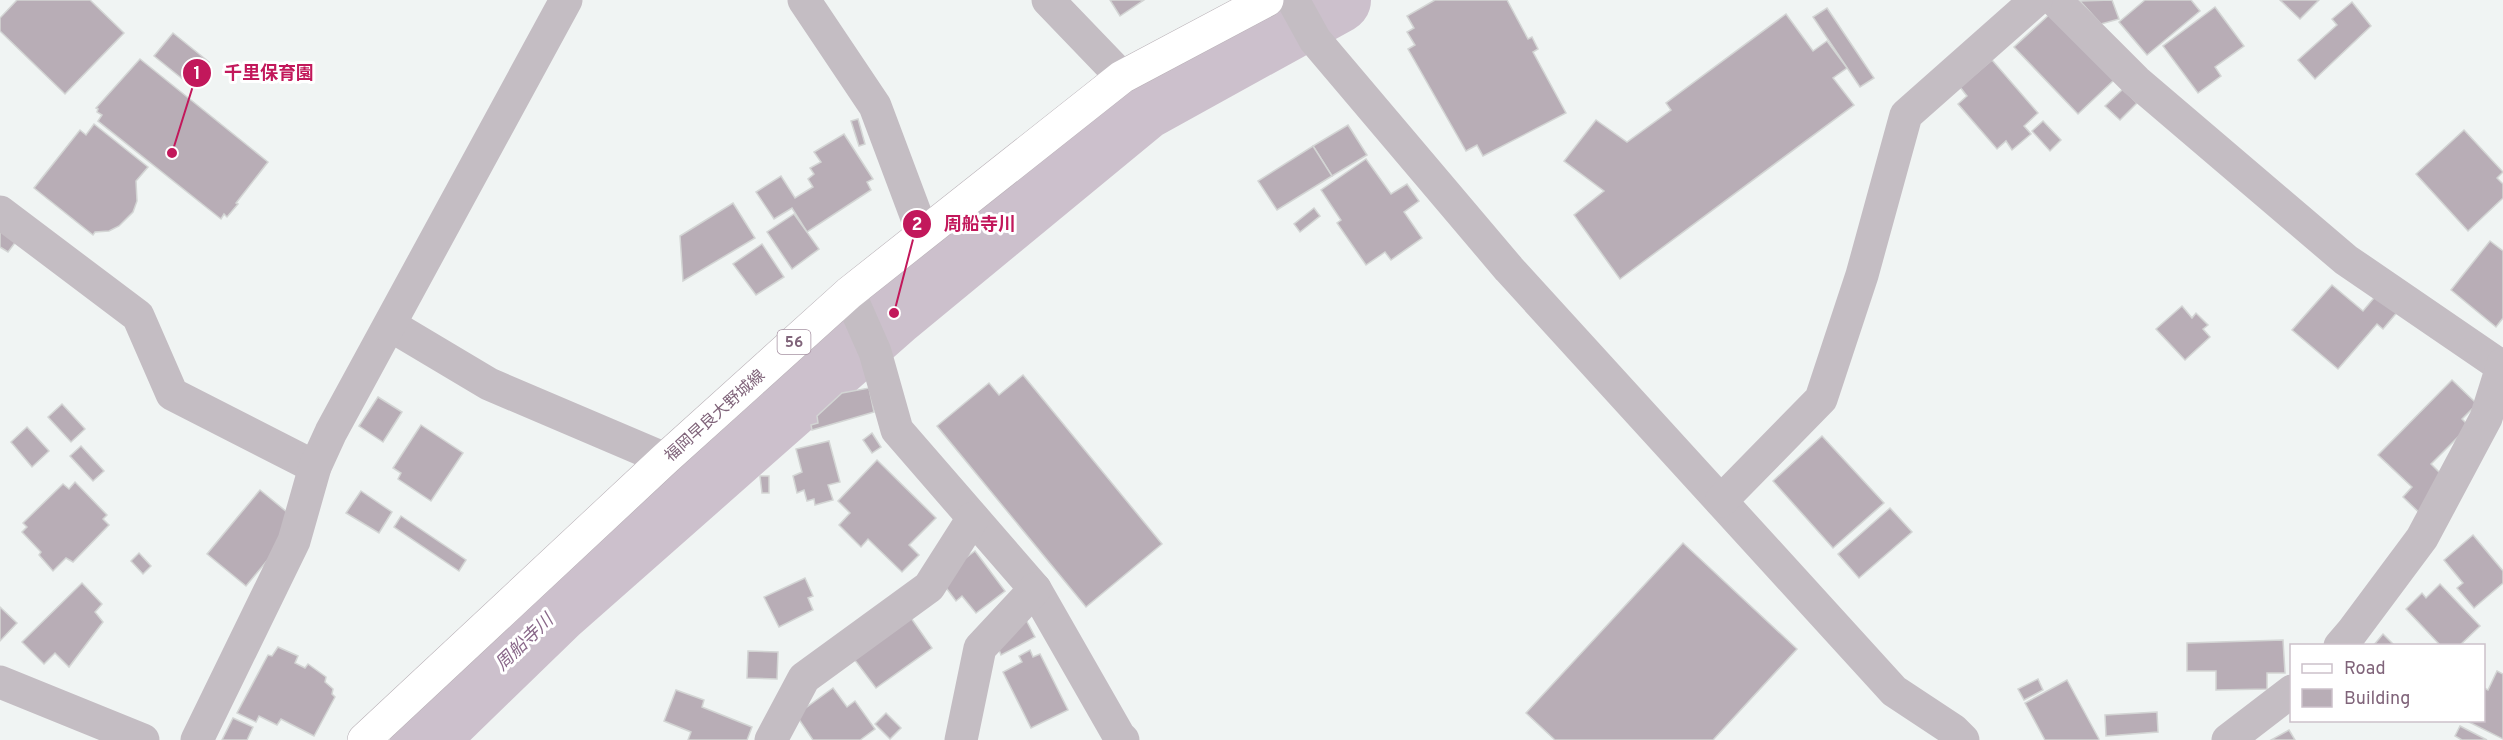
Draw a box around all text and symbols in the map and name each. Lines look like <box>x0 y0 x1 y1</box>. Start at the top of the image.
callout: 千里保育園 <box>182 55 326 91</box>
text: 1 <box>193 63 201 86</box>
text: 千里保育園 <box>224 63 314 86</box>
callout: 周船寺川 <box>902 206 1028 242</box>
text: 2 <box>911 214 923 237</box>
text: 周船寺川 <box>944 214 1016 237</box>
road number: 56 <box>778 330 810 354</box>
street label: 福岡早良大野城線 <box>661 366 770 467</box>
water label: 周船寺川 <box>491 608 560 676</box>
legend <box>2290 644 2485 722</box>
text: Road <box>2344 658 2386 681</box>
text: Building <box>2344 688 2410 711</box>

